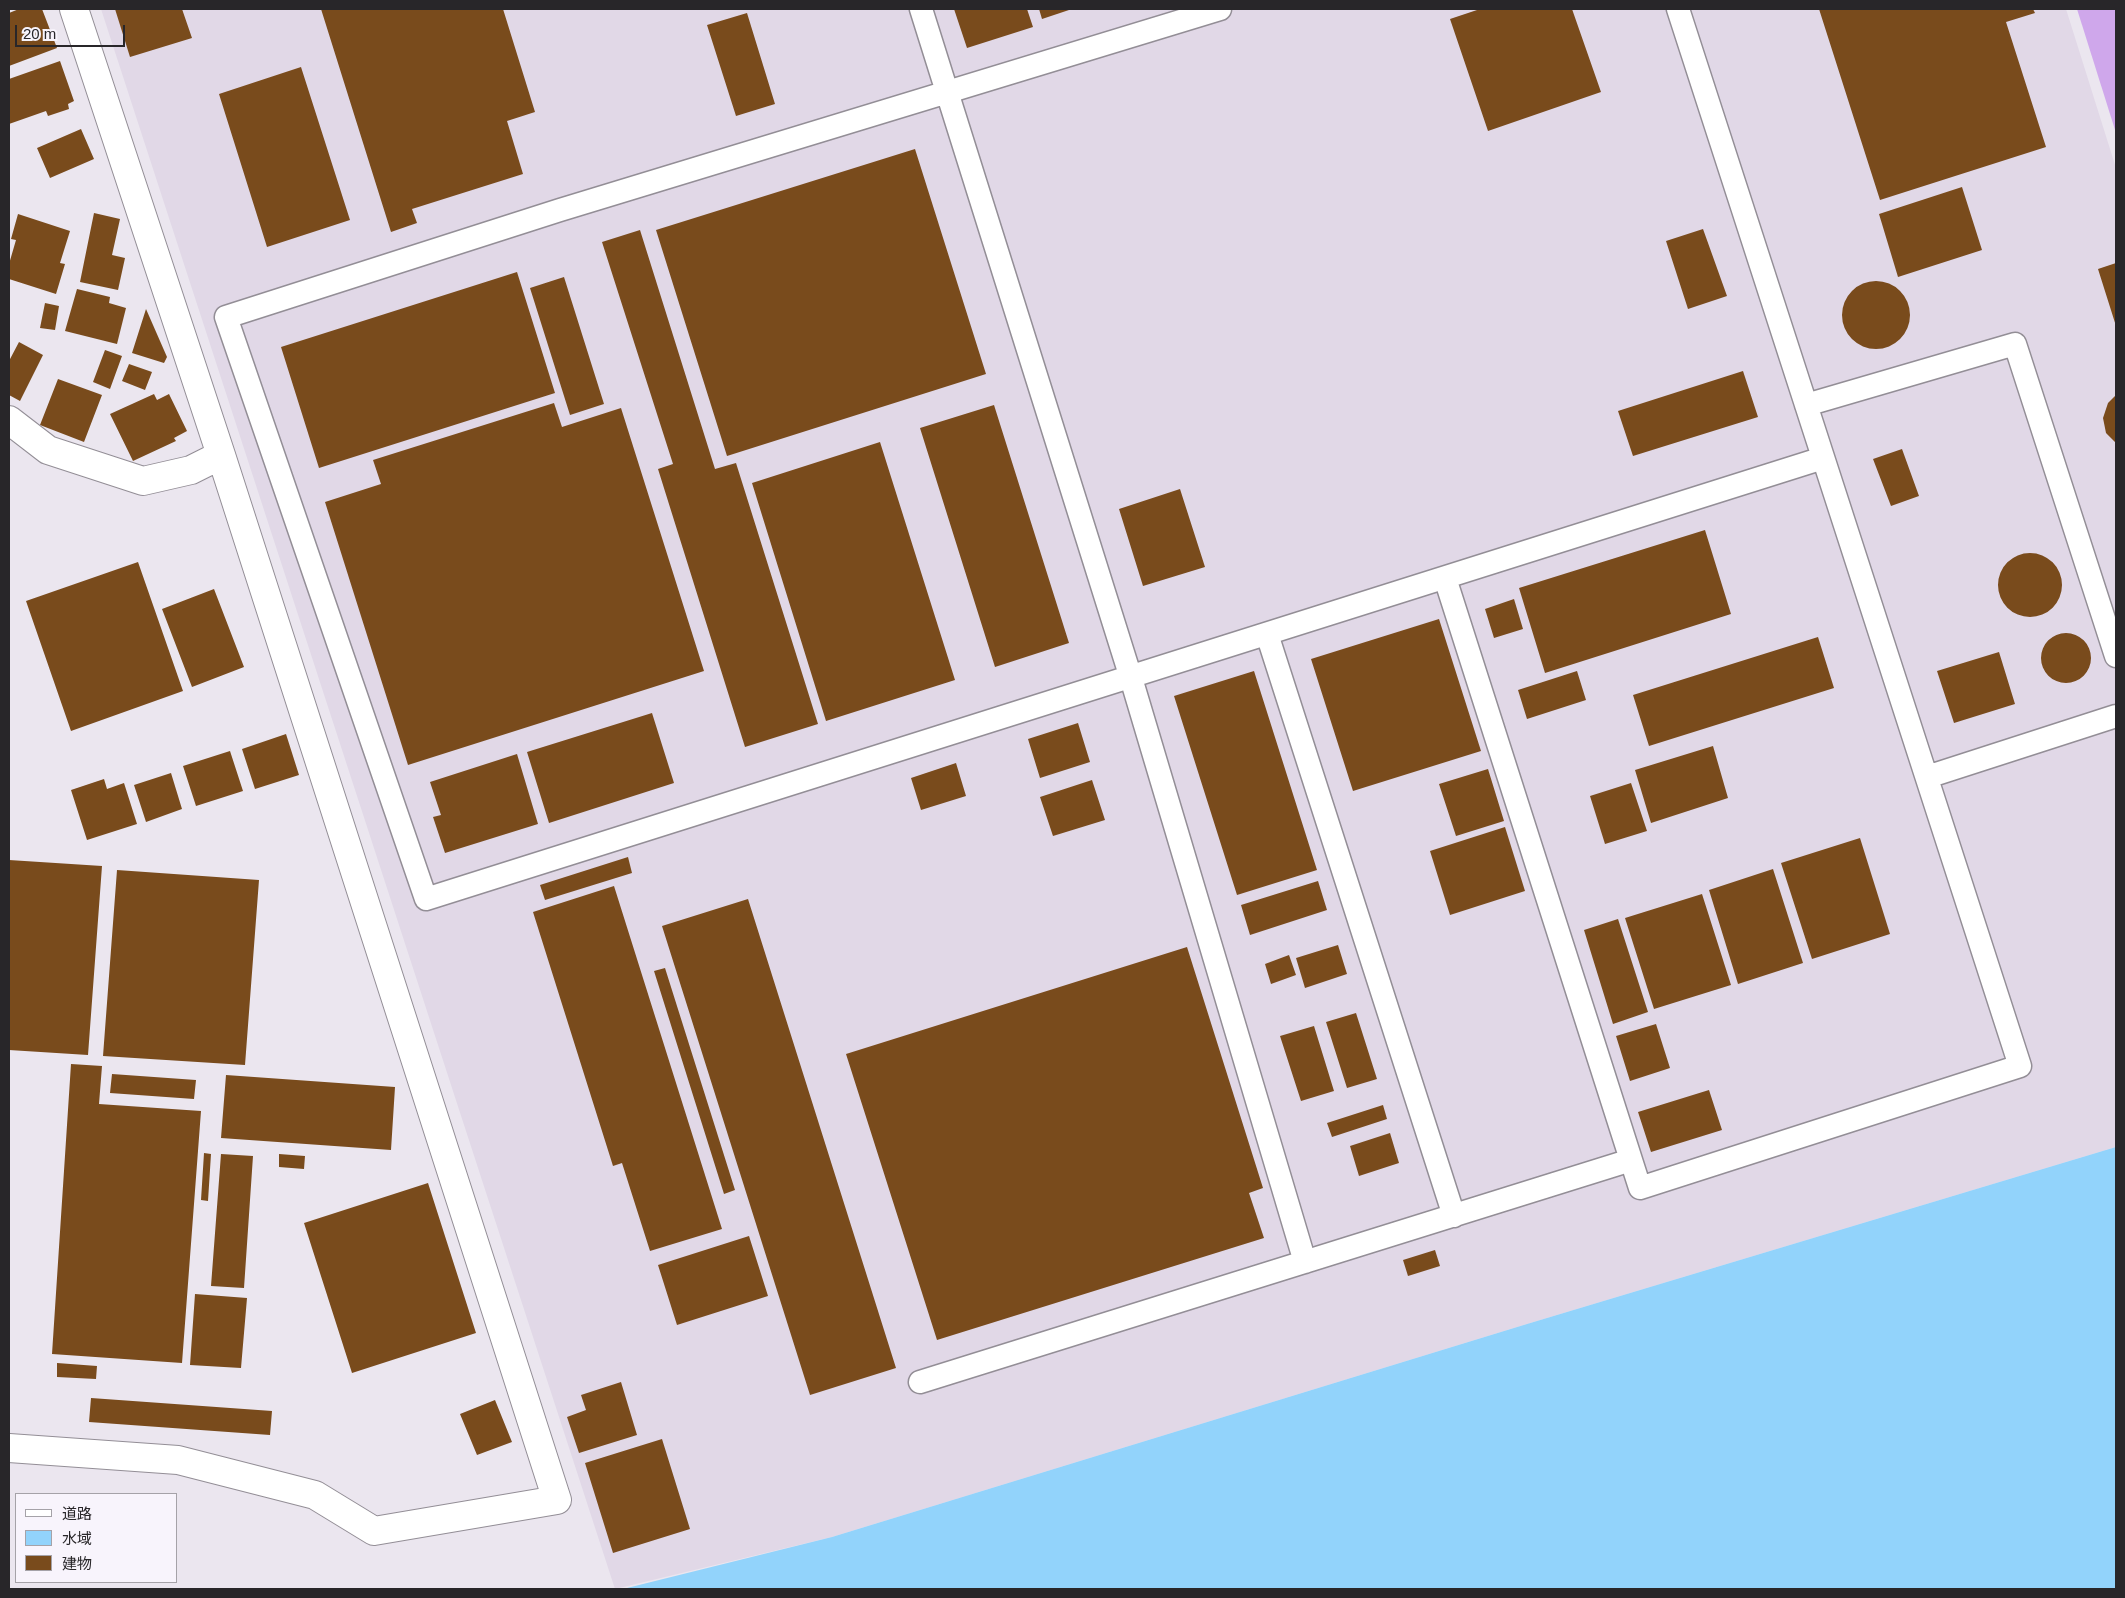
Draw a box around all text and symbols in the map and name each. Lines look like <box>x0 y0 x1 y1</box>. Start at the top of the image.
scale bar <box>18 15 128 47</box>
text: 20 m <box>23 25 56 42</box>
legend <box>15 1493 178 1583</box>
text: 道路 <box>62 1505 92 1522</box>
text: 水域 <box>62 1530 92 1547</box>
text: 建物 <box>62 1555 92 1572</box>

